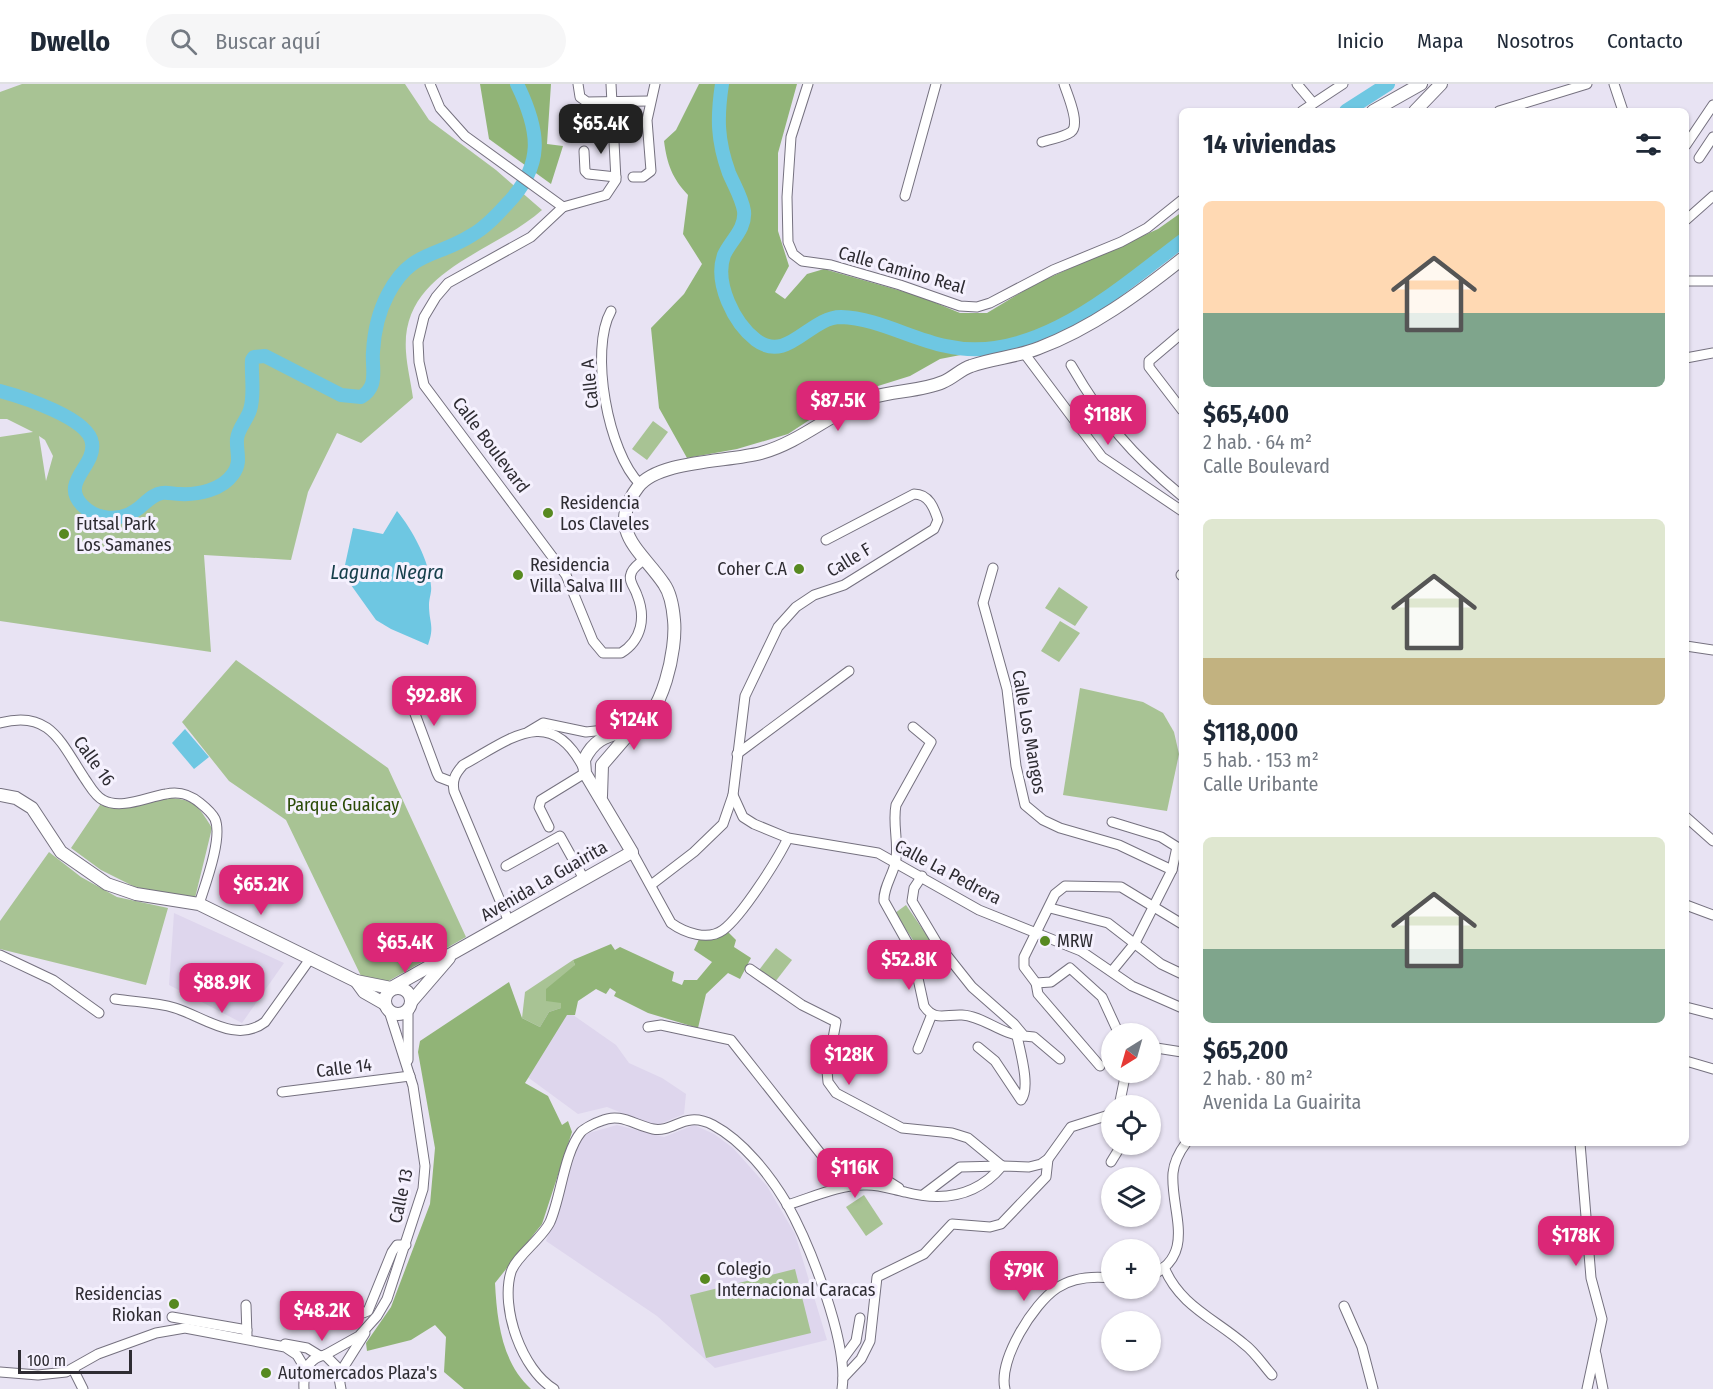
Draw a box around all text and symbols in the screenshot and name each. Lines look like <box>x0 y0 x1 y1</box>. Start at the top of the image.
search box <box>146 14 566 68</box>
text: Dwello <box>30 25 110 58</box>
icon: search <box>167 25 200 58</box>
text: Buscar aquí <box>215 28 321 55</box>
text: Inicio <box>1337 28 1384 54</box>
text: Mapa <box>1417 28 1464 54</box>
text: Nosotros <box>1497 28 1574 54</box>
text: Contacto <box>1607 28 1683 54</box>
pin: $65.4K <box>552 104 650 155</box>
text: $65.4K <box>573 111 629 135</box>
icon: filters <box>1632 128 1665 161</box>
text: 14 viviendas <box>1203 129 1336 160</box>
icon: home <box>1380 240 1488 348</box>
street label: Calle Camino Real <box>836 241 968 299</box>
street label: Calle A <box>576 358 604 410</box>
pin: $87.5K <box>789 381 887 432</box>
text: $87.5K <box>811 388 866 412</box>
street label: Calle Boulevard <box>448 393 534 497</box>
pin: $118K <box>1066 395 1150 446</box>
text: $65,400 <box>1203 399 1289 430</box>
text: $118K <box>1084 402 1132 426</box>
text: 2 hab. · 64 m² <box>1203 430 1312 454</box>
text: Calle Boulevard <box>1203 454 1330 478</box>
place label: Residencia Los Claveles <box>560 492 650 535</box>
marker: Residencia Los Claveles <box>541 506 555 520</box>
place label: Futsal Park Los Samanes <box>76 513 172 556</box>
marker: Futsal Park Los Samanes <box>57 527 71 541</box>
street label: Calle F <box>823 538 875 582</box>
place label: Residencia Villa Salva III <box>530 554 623 597</box>
place label: Coher C.A <box>717 558 788 580</box>
icon: home <box>1380 558 1488 666</box>
water label: Laguna Negra <box>330 560 444 584</box>
marker: Coher C.A <box>792 562 806 576</box>
marker: Residencia Villa Salva III <box>511 568 525 582</box>
street label: Calle Los Mangos <box>1007 668 1051 796</box>
pin: $92.8K <box>385 676 483 727</box>
text: $92.8K <box>406 683 462 707</box>
pin: $124K <box>592 700 676 751</box>
text: $124K <box>610 707 658 731</box>
text: $118,000 <box>1203 717 1298 748</box>
street label: Calle 16 <box>69 732 119 790</box>
text: 5 hab. · 153 m² <box>1203 748 1319 772</box>
text: Calle Uribante <box>1203 772 1318 796</box>
park label: Parque Guaicay <box>287 794 399 816</box>
street label: Calle La Pedrera <box>891 835 1005 909</box>
street label: Avenida La Guairita <box>477 836 611 926</box>
pin: $65.2K <box>212 865 310 916</box>
text: $65.2K <box>233 872 289 896</box>
icon: home <box>1380 876 1488 984</box>
pin: $65.4K <box>356 923 454 974</box>
text: $65.4K <box>377 930 433 954</box>
place label: MRW <box>1057 930 1094 952</box>
marker: MRW <box>1038 934 1052 948</box>
pin: $52.8K <box>860 940 958 991</box>
text: $52.8K <box>881 947 937 971</box>
pin: $88.9K <box>173 963 271 1014</box>
text: $88.9K <box>193 970 251 994</box>
north arrow <box>1101 1023 1161 1083</box>
map controls <box>1101 1023 1161 1371</box>
pin: $128K <box>807 1035 891 1086</box>
text: $65,200 <box>1203 1035 1289 1066</box>
text: $128K <box>824 1042 874 1066</box>
street label: Calle 14 <box>315 1054 373 1082</box>
text: 2 hab. · 80 m² <box>1203 1066 1313 1090</box>
text: Avenida La Guairita <box>1203 1090 1361 1114</box>
button: locate <box>1101 1095 1161 1155</box>
pin: $116K <box>813 1148 897 1199</box>
text: $116K <box>831 1155 879 1179</box>
street label: Calle 13 <box>384 1167 418 1225</box>
button: layers <box>1101 1167 1161 1227</box>
pin: $178K <box>1534 1216 1618 1267</box>
text: $178K <box>1552 1223 1600 1247</box>
button: + <box>1101 1239 1161 1299</box>
pin: $79K <box>988 1251 1060 1302</box>
place label: Colegio Internacional Caracas <box>717 1258 876 1301</box>
text: $79K <box>1004 1258 1044 1282</box>
marker: Colegio Internacional Caracas <box>698 1272 712 1286</box>
place label: Residencias Riokan <box>75 1283 162 1326</box>
pin: $48.2K <box>273 1291 371 1342</box>
marker: Residencias Riokan <box>167 1297 181 1311</box>
text: $48.2K <box>294 1298 350 1322</box>
button: − <box>1101 1311 1161 1371</box>
scale bar <box>18 1347 132 1374</box>
text: 100 m <box>27 1351 66 1370</box>
place label: Automercados Plaza's <box>278 1362 438 1384</box>
marker: Automercados Plaza's <box>259 1366 273 1380</box>

